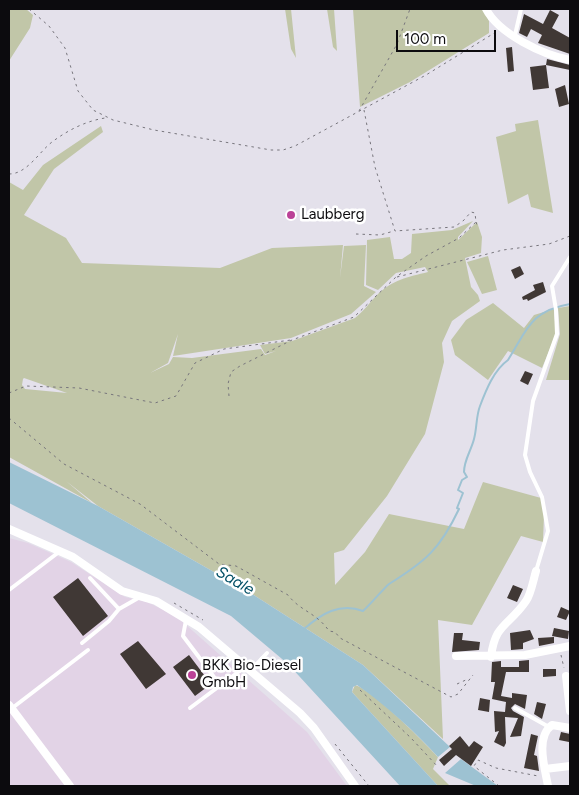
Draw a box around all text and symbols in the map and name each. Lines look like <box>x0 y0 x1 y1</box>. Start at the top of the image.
scale bar <box>399 20 499 52</box>
text: 100 m <box>404 30 446 48</box>
place label: Laubberg <box>301 206 364 224</box>
marker: Laubberg <box>285 209 297 221</box>
water label: Saale <box>212 562 258 600</box>
place label: BKK Bio-Diesel GmbH <box>202 657 301 692</box>
marker: BKK Bio-Diesel GmbH <box>186 669 198 681</box>

